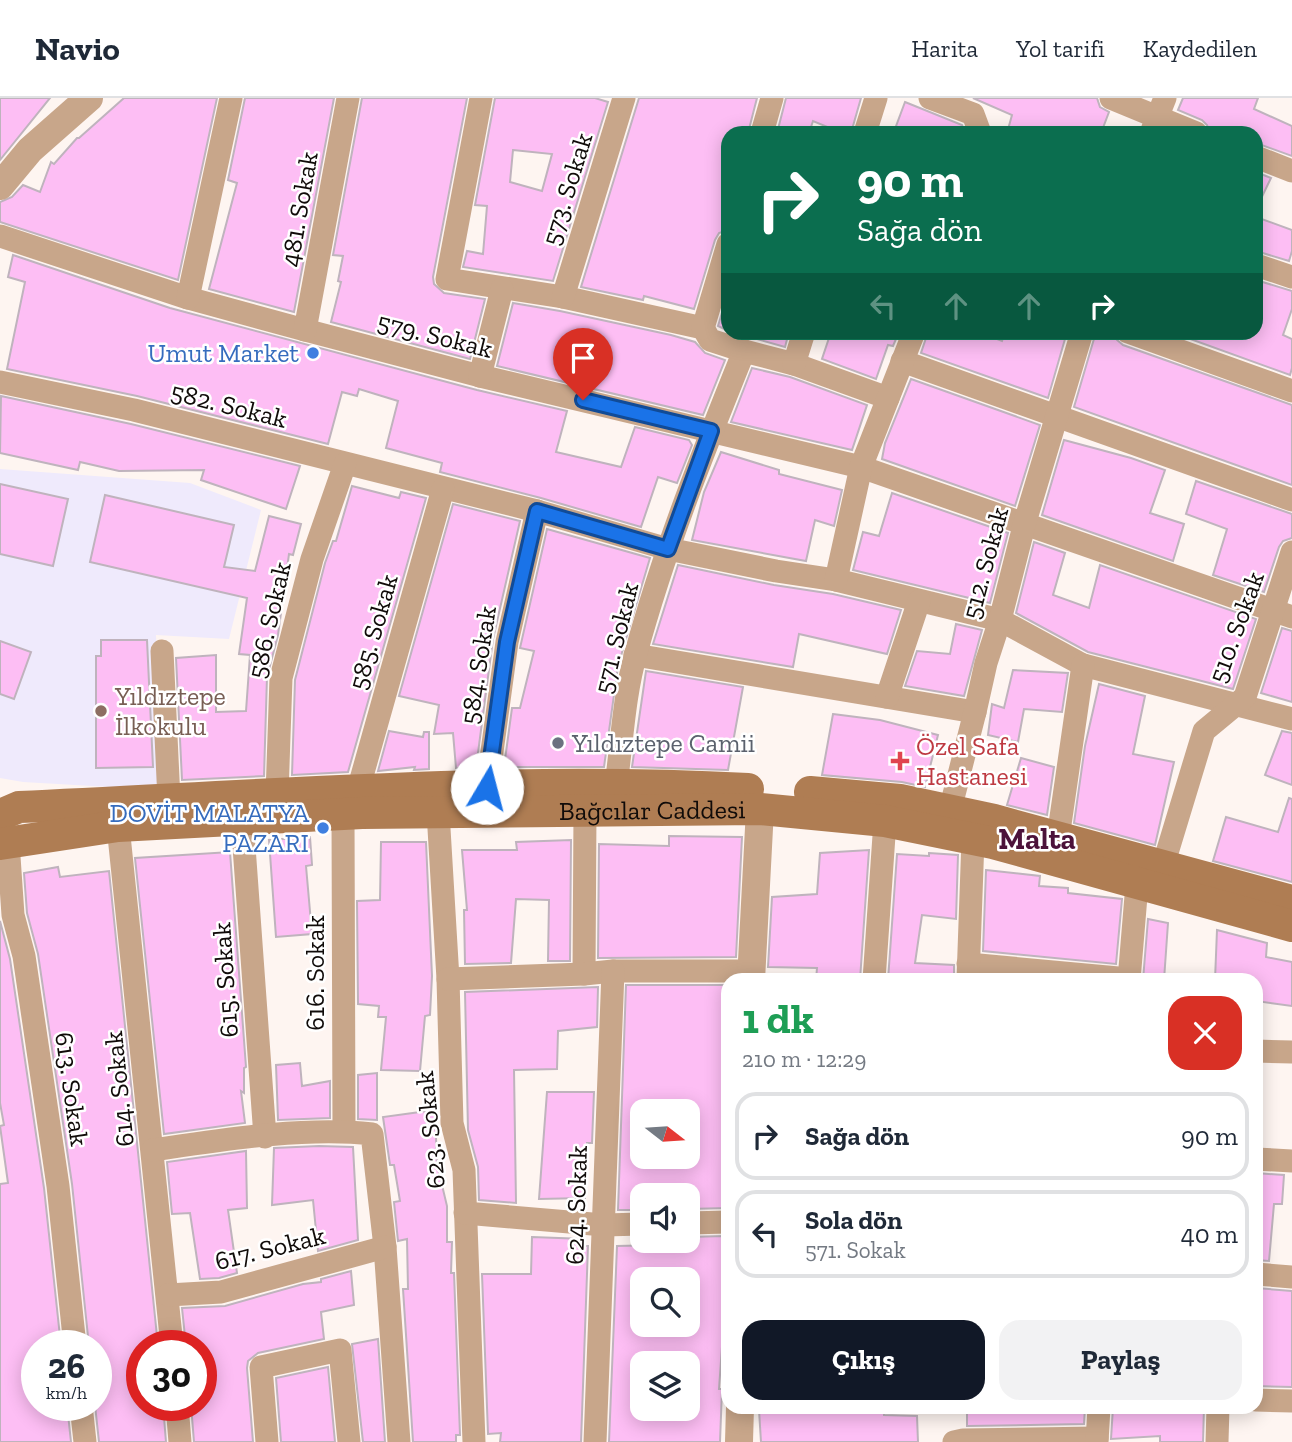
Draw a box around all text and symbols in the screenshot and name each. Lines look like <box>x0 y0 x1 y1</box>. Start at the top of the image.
text: Navio <box>35 29 120 68</box>
text: Harita <box>911 34 978 63</box>
text: Yol tarifi <box>1016 34 1105 63</box>
text: Kaydedilen <box>1143 34 1257 63</box>
street label: 573. Sokak <box>535 128 599 249</box>
street label: 481. Sokak <box>273 149 325 269</box>
text: 90 m <box>857 151 964 210</box>
icon: right <box>742 154 833 245</box>
text: Sağa dön <box>857 211 982 249</box>
icon: left <box>864 287 902 325</box>
icon: ahead <box>937 287 975 325</box>
icon: ahead <box>1010 287 1048 325</box>
icon: right <box>1083 287 1121 325</box>
street label: 579. Sokak <box>374 305 496 365</box>
pin <box>553 328 613 400</box>
place label: Umut Market <box>147 337 299 369</box>
icon: arrive <box>564 339 602 377</box>
marker: Umut Market <box>305 345 321 361</box>
street label: 582. Sokak <box>167 375 291 435</box>
street label: 512. Sokak <box>955 503 1015 623</box>
street label: 586. Sokak <box>240 558 298 682</box>
street label: 510. Sokak <box>1201 567 1271 687</box>
street label: 585. Sokak <box>341 570 405 694</box>
street label: 571. Sokak <box>587 578 645 697</box>
street label: 584. Sokak <box>453 603 503 727</box>
place label: Yıldıztepe İlkokulu <box>114 680 226 742</box>
marker: Yıldıztepe İlkokulu <box>93 703 109 719</box>
place label: Yıldıztepe Camii <box>571 727 755 759</box>
place label: Özel Safa Hastanesi <box>916 730 1027 792</box>
marker: Yıldıztepe Camii <box>550 735 566 751</box>
position arrow <box>450 751 524 825</box>
marker: Özel Safa Hastanesi <box>890 751 910 771</box>
street label: Bağcılar Caddesi <box>559 793 746 827</box>
place label: DOVİT MALATYA PAZARI <box>109 797 310 859</box>
marker: DOVİT MALATYA PAZARI <box>315 820 331 836</box>
district label: Malta <box>998 821 1076 857</box>
street label: 616. Sokak <box>299 915 331 1031</box>
street label: 615. Sokak <box>205 921 245 1039</box>
text: 1 dk <box>742 993 814 1044</box>
button: close <box>1168 996 1242 1070</box>
street label: 614. Sokak <box>97 1029 141 1148</box>
street label: 613. Sokak <box>48 1030 96 1148</box>
text: 210 m · 12:29 <box>742 1045 866 1073</box>
street label: 623. Sokak <box>408 1069 452 1190</box>
north arrow <box>630 1099 700 1169</box>
map controls <box>630 1099 700 1421</box>
icon: right <box>746 1117 784 1155</box>
text: Sağa dön <box>805 1120 909 1152</box>
text: 90 m <box>1181 1120 1238 1152</box>
street label: 624. Sokak <box>558 1144 594 1265</box>
button: sound <box>630 1183 700 1253</box>
text: Sola dön <box>805 1204 902 1236</box>
icon: left <box>746 1215 784 1253</box>
text: 40 m <box>1181 1218 1238 1250</box>
street label: 617. Sokak <box>211 1219 329 1277</box>
text: 571. Sokak <box>805 1236 906 1264</box>
button: search <box>630 1267 700 1337</box>
button: Çıkış <box>742 1320 985 1400</box>
button: Paylaş <box>999 1320 1242 1400</box>
speed limit sign: 30 <box>126 1330 217 1421</box>
text: 26 <box>48 1345 85 1387</box>
button: layers <box>630 1351 700 1421</box>
text: km/h <box>46 1382 87 1404</box>

